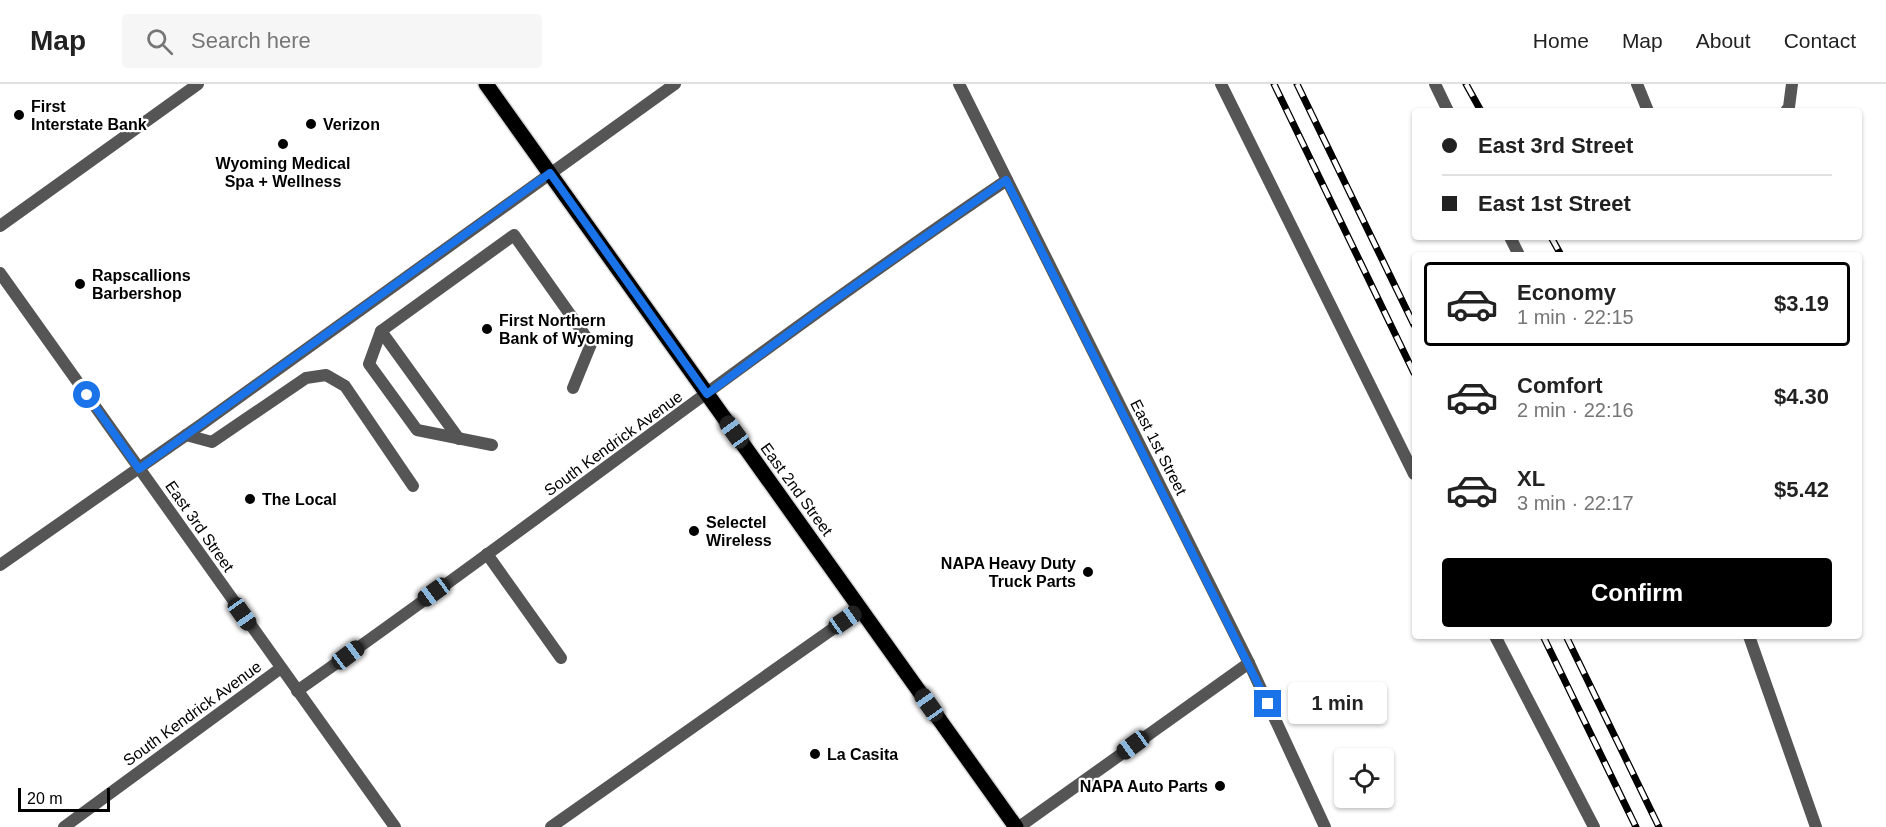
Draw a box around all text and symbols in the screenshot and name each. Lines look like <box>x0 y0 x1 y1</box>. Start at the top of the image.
search box <box>122 14 542 68</box>
text: Map <box>30 25 86 56</box>
icon: search <box>143 25 176 58</box>
text: Search here <box>191 28 311 53</box>
text: Home <box>1533 29 1589 52</box>
text: Map <box>1622 29 1663 52</box>
text: About <box>1696 29 1751 52</box>
text: Contact <box>1784 29 1856 52</box>
place label: First Interstate Bank <box>31 98 147 133</box>
marker: First Interstate Bank <box>12 108 26 122</box>
place label: Verizon <box>323 116 380 133</box>
marker: Verizon <box>304 117 318 131</box>
text: East 3rd Street <box>1478 133 1633 158</box>
marker: Wyoming Medical Spa + Wellness <box>276 137 290 151</box>
place label: Wyoming Medical Spa + Wellness <box>216 155 350 190</box>
text: East 1st Street <box>1478 191 1631 216</box>
place label: Rapscallions Barbershop <box>92 267 191 302</box>
marker: Rapscallions Barbershop <box>73 277 87 291</box>
icon: car <box>1445 277 1499 331</box>
text: Economy <box>1517 280 1616 305</box>
text: $3.19 <box>1774 291 1829 316</box>
text: 1 min · 22:15 <box>1517 306 1634 328</box>
place label: First Northern Bank of Wyoming <box>499 312 634 347</box>
marker: First Northern Bank of Wyoming <box>480 322 494 336</box>
icon: car <box>1445 370 1499 424</box>
text: Comfort <box>1517 373 1603 398</box>
route start <box>73 381 100 408</box>
text: $4.30 <box>1774 384 1829 409</box>
street label: South Kendrick Avenue <box>541 388 686 499</box>
street label: East 1st Street <box>1127 397 1190 498</box>
text: 2 min · 22:16 <box>1517 399 1634 421</box>
car <box>716 412 752 452</box>
street label: East 2nd Street <box>757 440 836 539</box>
icon: car <box>1445 463 1499 517</box>
text: XL <box>1517 466 1545 491</box>
text: $5.42 <box>1774 477 1829 502</box>
street label: East 3rd Street <box>162 478 237 575</box>
place label: The Local <box>262 491 337 508</box>
marker: The Local <box>243 492 257 506</box>
text: 3 min · 22:17 <box>1517 492 1634 514</box>
place label: Selectel Wireless <box>706 514 772 549</box>
marker: Selectel Wireless <box>687 524 701 538</box>
place label: NAPA Heavy Duty Truck Parts <box>941 555 1076 590</box>
button: Confirm <box>1442 558 1832 627</box>
marker: NAPA Heavy Duty Truck Parts <box>1081 565 1095 579</box>
car <box>414 574 454 610</box>
car <box>224 594 260 634</box>
car <box>825 602 865 638</box>
car <box>328 637 368 673</box>
street label: South Kendrick Avenue <box>120 658 265 769</box>
callout: 1 min <box>1289 683 1388 725</box>
car <box>911 685 947 725</box>
route end <box>1254 690 1281 717</box>
text: 1 min <box>1311 692 1364 714</box>
car <box>1113 727 1153 763</box>
place label: La Casita <box>827 746 898 763</box>
marker: La Casita <box>808 747 822 761</box>
map controls <box>1334 748 1394 808</box>
button: locate <box>1334 748 1394 808</box>
place label: NAPA Auto Parts <box>1080 778 1208 795</box>
marker: NAPA Auto Parts <box>1213 779 1227 793</box>
scale bar <box>18 785 110 812</box>
text: 20 m <box>27 790 63 807</box>

